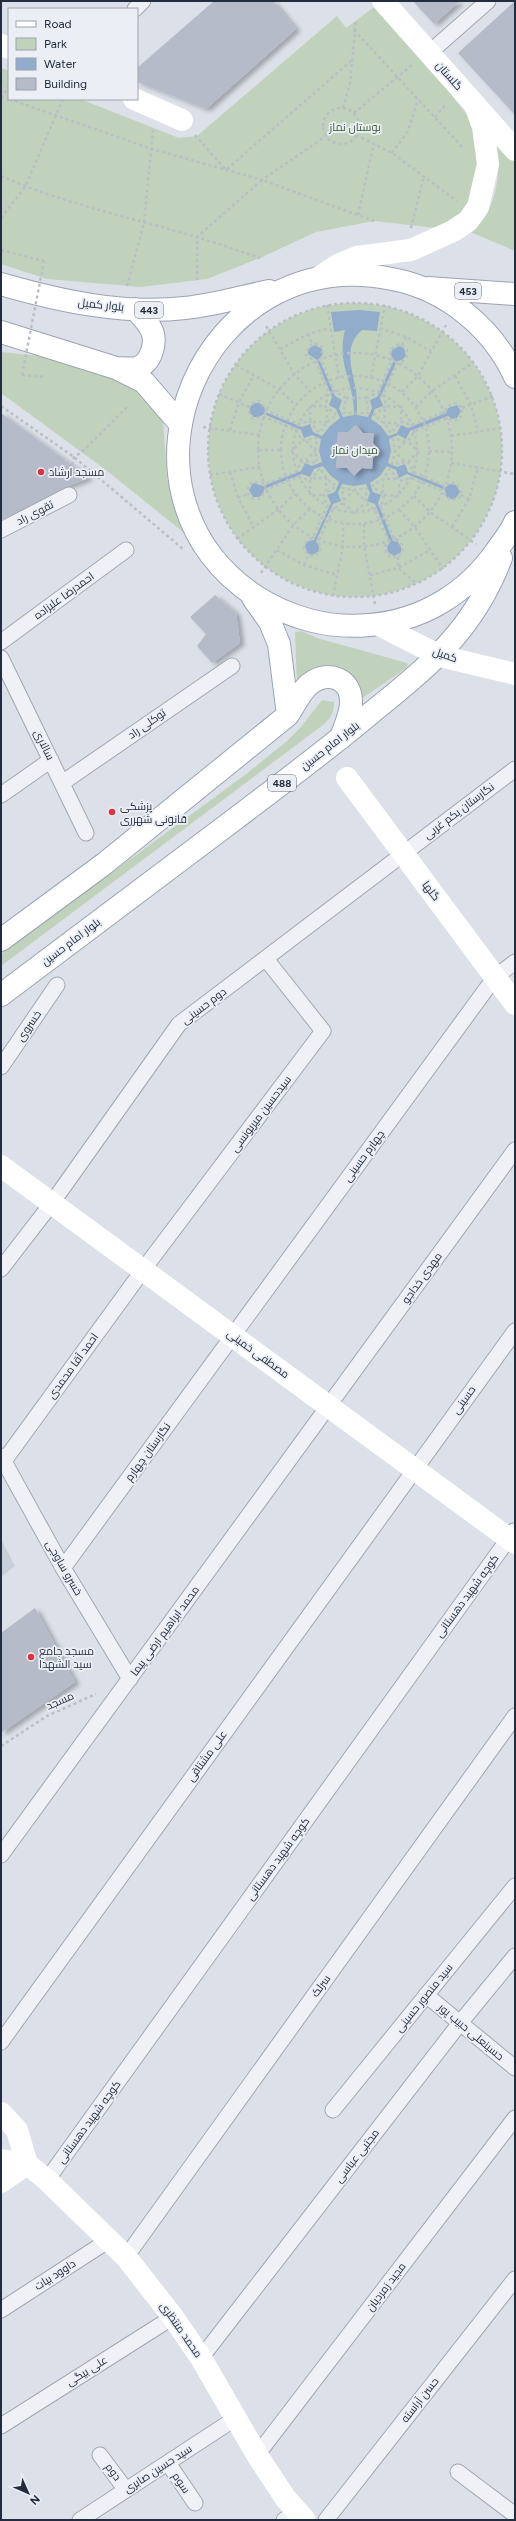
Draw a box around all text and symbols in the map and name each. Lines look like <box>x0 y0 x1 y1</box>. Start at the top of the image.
legend <box>8 8 138 100</box>
text: Road <box>44 17 72 31</box>
text: Park <box>44 37 67 51</box>
text: Water <box>44 57 76 71</box>
street label: گلستان <box>433 59 465 93</box>
text: Building <box>44 77 87 91</box>
park label: بوستان نماز <box>328 121 381 134</box>
road number: 453 <box>455 283 481 299</box>
street label: بلوار کمیل <box>77 296 125 314</box>
road number: 443 <box>135 302 163 318</box>
park label: میدان نماز <box>331 444 378 457</box>
place label: مسجد ارشاد <box>49 466 104 479</box>
marker: مسجد ارشاد <box>36 467 46 477</box>
street label: تقوی راد <box>14 498 56 528</box>
street label: احمدرضا علیزاده <box>31 570 97 622</box>
street label: کمیل <box>431 645 459 665</box>
street label: توکلی راد <box>126 706 168 742</box>
street label: بلوار امام حسین <box>298 719 362 774</box>
street label: سالاری <box>31 728 57 762</box>
road number: 488 <box>268 775 296 791</box>
street label: نگارستان یکم غربی <box>421 780 498 843</box>
place label: پزشکی قانونی شهرری <box>120 800 187 826</box>
marker: پزشکی قانونی شهرری <box>107 807 117 817</box>
street label: گلها <box>419 879 443 903</box>
street label: بلوار امام حسین <box>39 916 104 969</box>
street label: دوم حسینی <box>179 985 230 1028</box>
street label: خسروی <box>14 1008 44 1044</box>
street label: سیدحسین میریونسی <box>228 1073 294 1155</box>
street label: چهارم حسینی <box>341 1128 388 1185</box>
street label: مهدی خداجو <box>399 1250 445 1306</box>
street label: مصطفی خمینی <box>224 1327 292 1381</box>
street label: احمد آقا محمدی <box>45 1331 101 1401</box>
street label: حسینی <box>449 1383 479 1417</box>
street label: نگارستان چهارم <box>122 1420 174 1484</box>
street label: خسرو ساوجی <box>43 1538 85 1598</box>
street label: کوچه شهید دهستانی <box>433 1552 502 1640</box>
street label: محمد ابراهیم ارضی پیما <box>128 1583 203 1679</box>
place label: مسجد جامع سید الشهدا <box>39 1645 94 1671</box>
marker: مسجد جامع سید الشهدا <box>26 1652 36 1662</box>
street label: مسجد <box>44 1689 76 1713</box>
street label: علی مشتاقی <box>184 1728 230 1784</box>
street label: کوچه شهید دهستانی <box>244 1815 313 1903</box>
street label: سید منصور حسینی <box>392 1961 456 2035</box>
street label: سرلک <box>309 1972 333 2000</box>
street label: حسینعلی حبیب پور <box>435 2000 506 2063</box>
street label: کوچه شهید دهستانی <box>55 2078 124 2166</box>
street label: مجتبی عباسی <box>332 2127 382 2185</box>
street label: داوود بیات <box>32 2257 78 2293</box>
street label: مجید زمردیان <box>363 2260 409 2314</box>
street label: محمد منتظری <box>157 2300 205 2360</box>
street label: علی بیگی <box>64 2353 110 2389</box>
street label: حسن آراسته <box>398 2375 442 2425</box>
street label: سید حسین صابری <box>122 2442 194 2496</box>
street label: دوم <box>102 2461 124 2484</box>
street label: سوم <box>168 2470 193 2496</box>
north arrow <box>8 2473 48 2513</box>
text: N <box>27 2492 42 2507</box>

